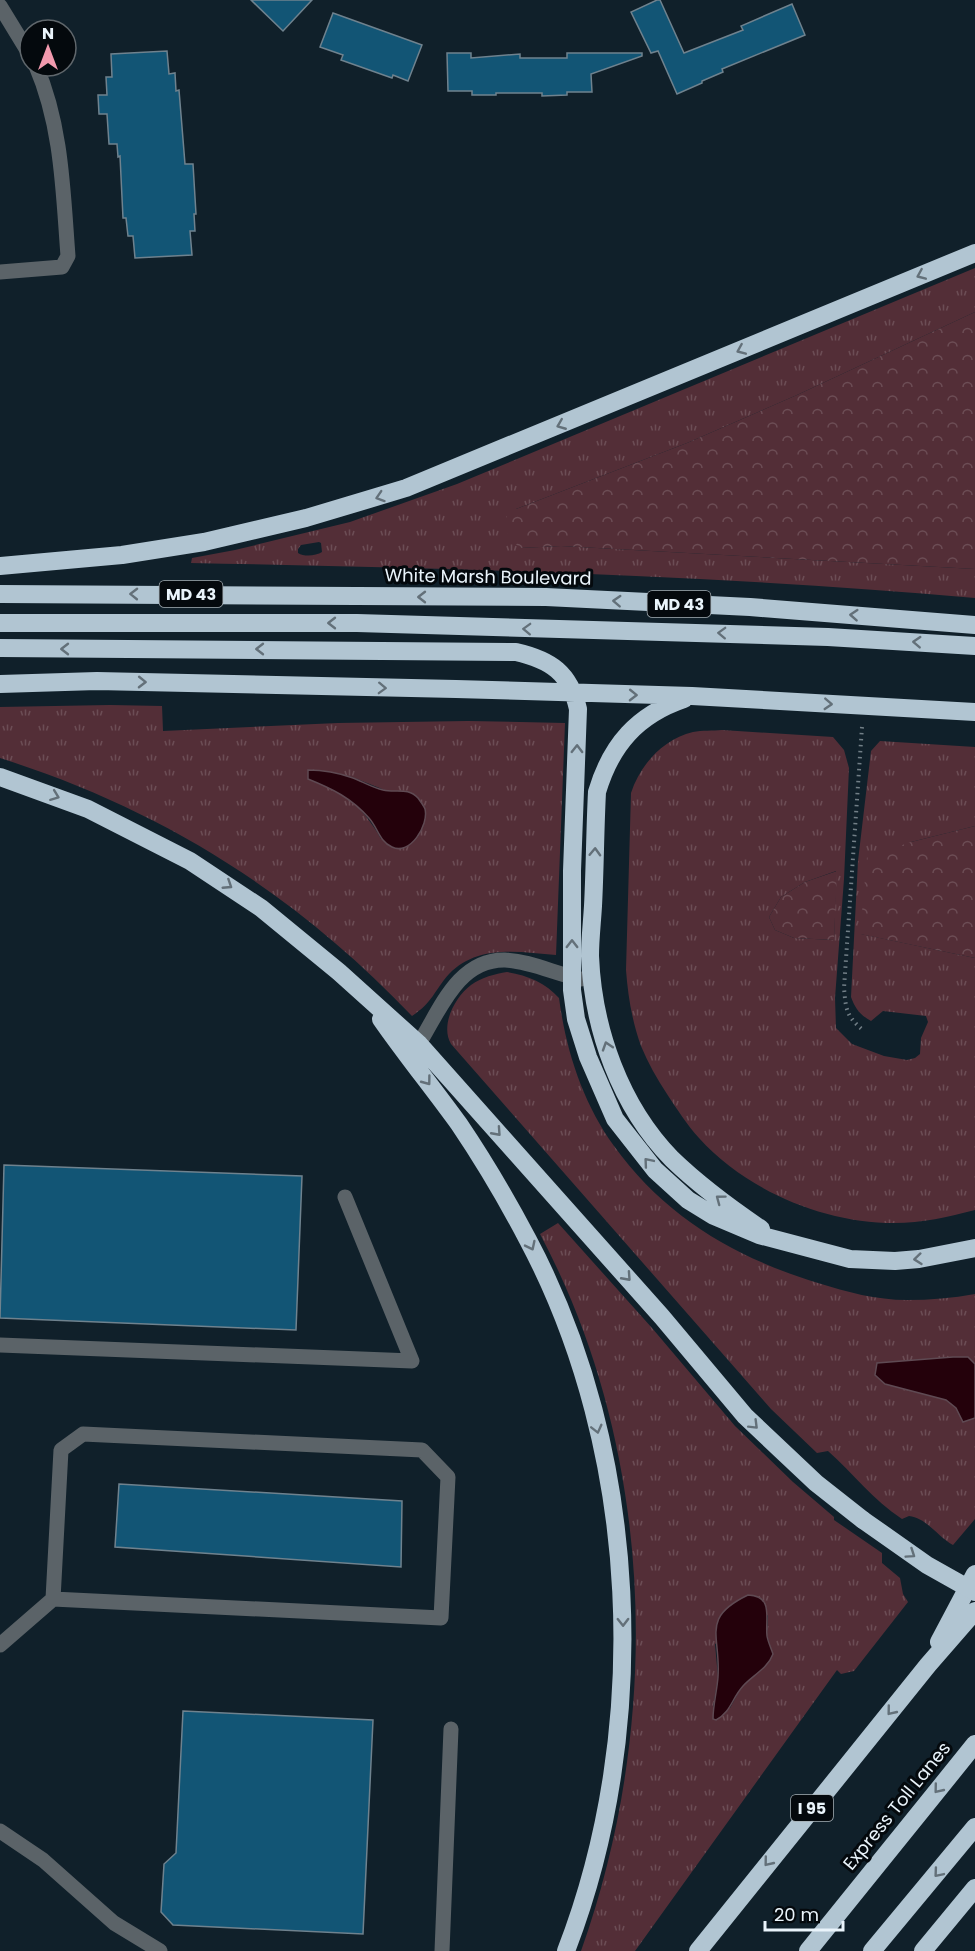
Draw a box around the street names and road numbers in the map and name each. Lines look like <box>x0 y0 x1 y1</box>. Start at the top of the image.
street label: White Marsh Boulevard <box>384 562 592 591</box>
road number: MD 43 <box>160 581 222 607</box>
road number: MD 43 <box>648 591 710 617</box>
street label: Express Toll Lanes <box>837 1736 956 1875</box>
road number: I 95 <box>791 1795 833 1821</box>

